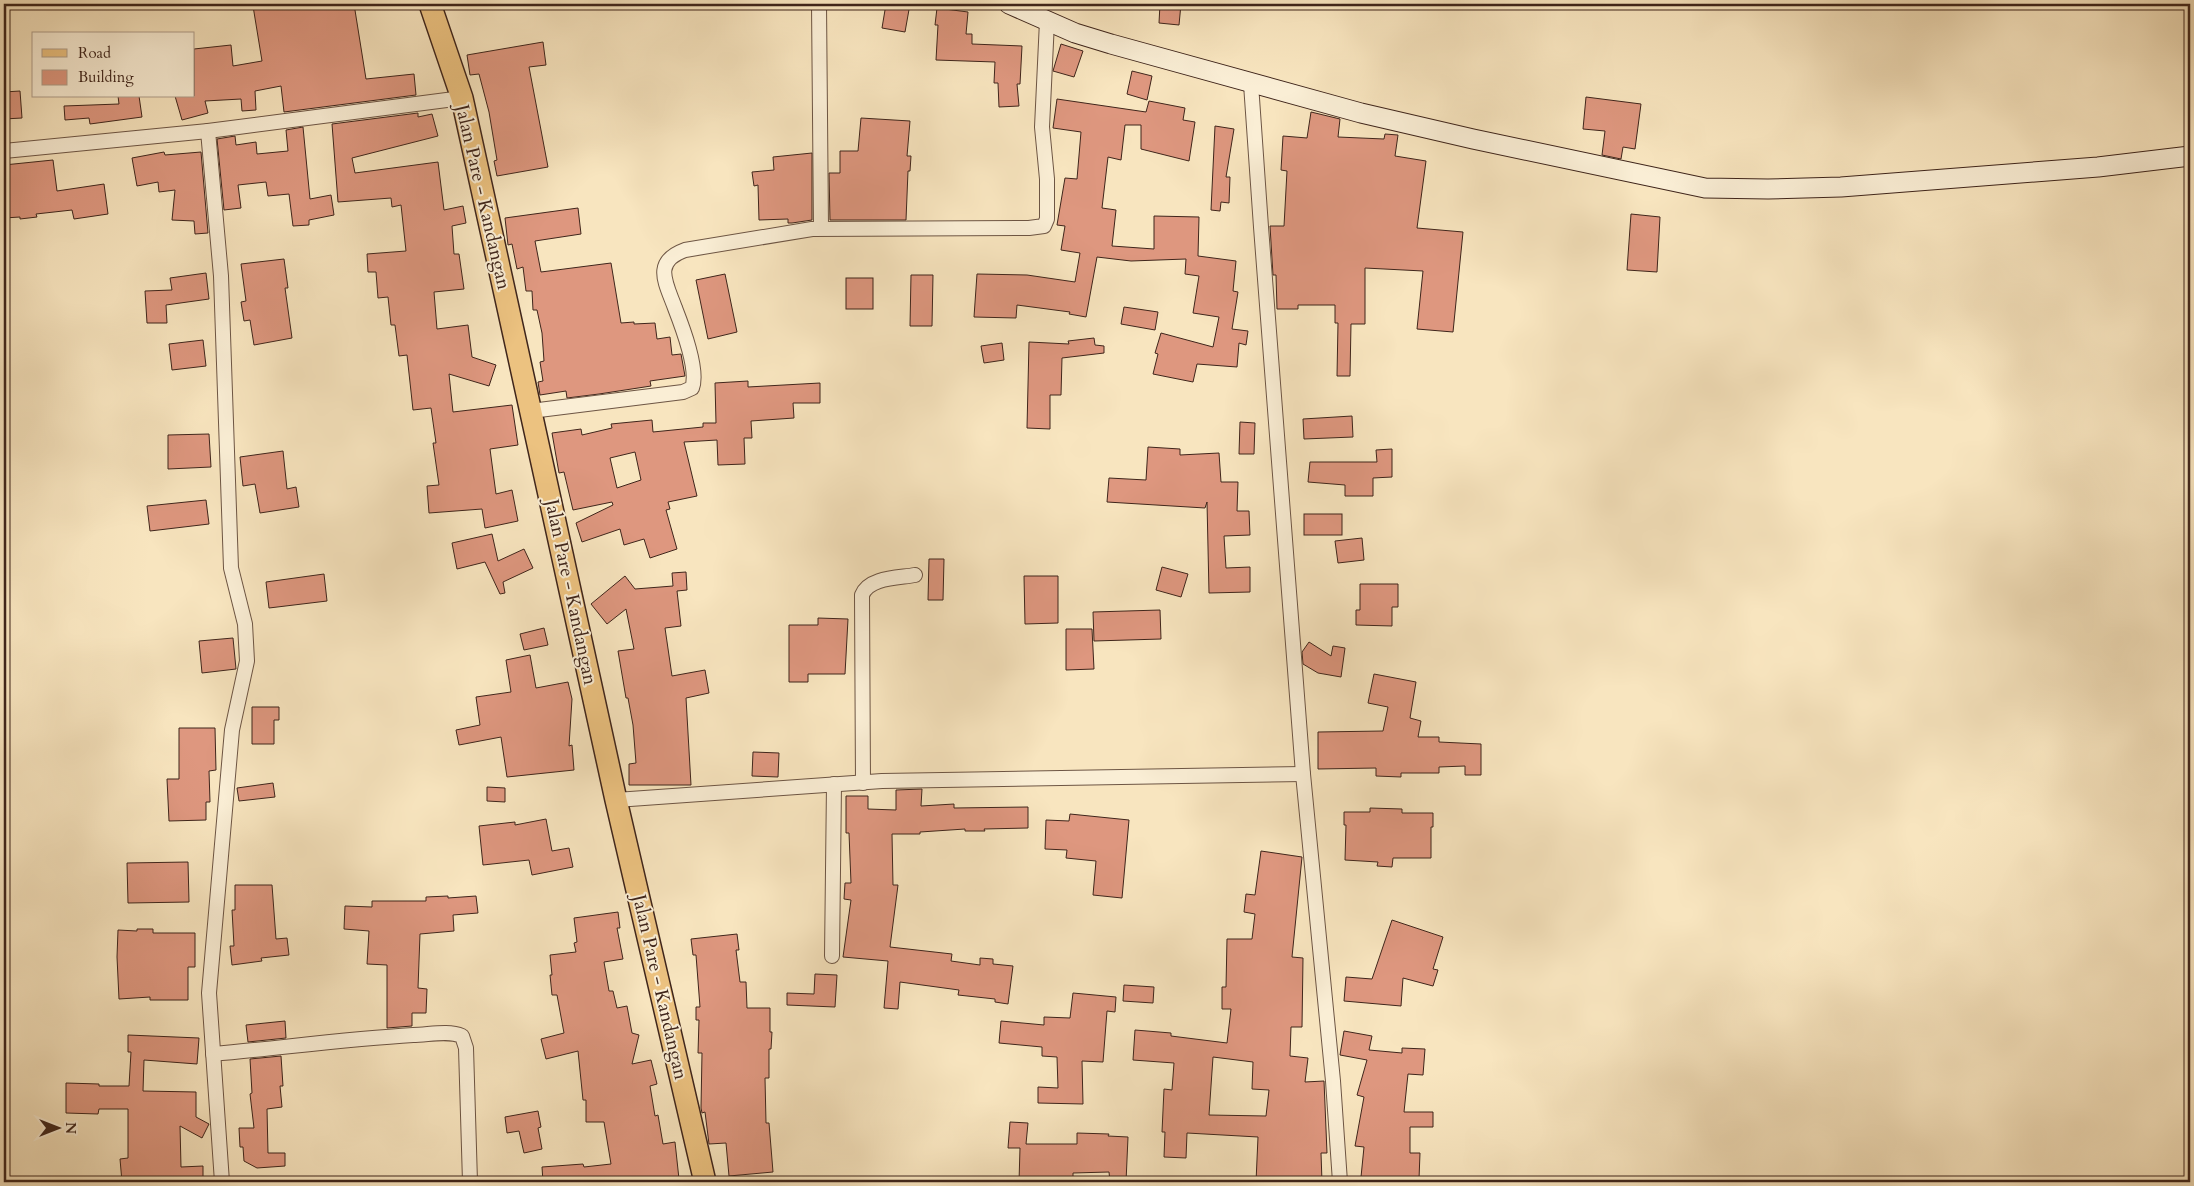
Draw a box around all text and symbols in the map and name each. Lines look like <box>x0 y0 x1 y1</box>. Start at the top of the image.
legend <box>32 32 195 98</box>
text: Road <box>78 43 111 63</box>
text: Building <box>78 67 134 87</box>
street label: Jalan Pare - Kandangan <box>448 99 517 292</box>
street label: Jalan Pare - Kandangan <box>538 494 603 687</box>
street label: Jalan Pare - Kandangan <box>625 889 694 1082</box>
north arrow <box>32 1104 82 1154</box>
text: N <box>61 1122 80 1134</box>

